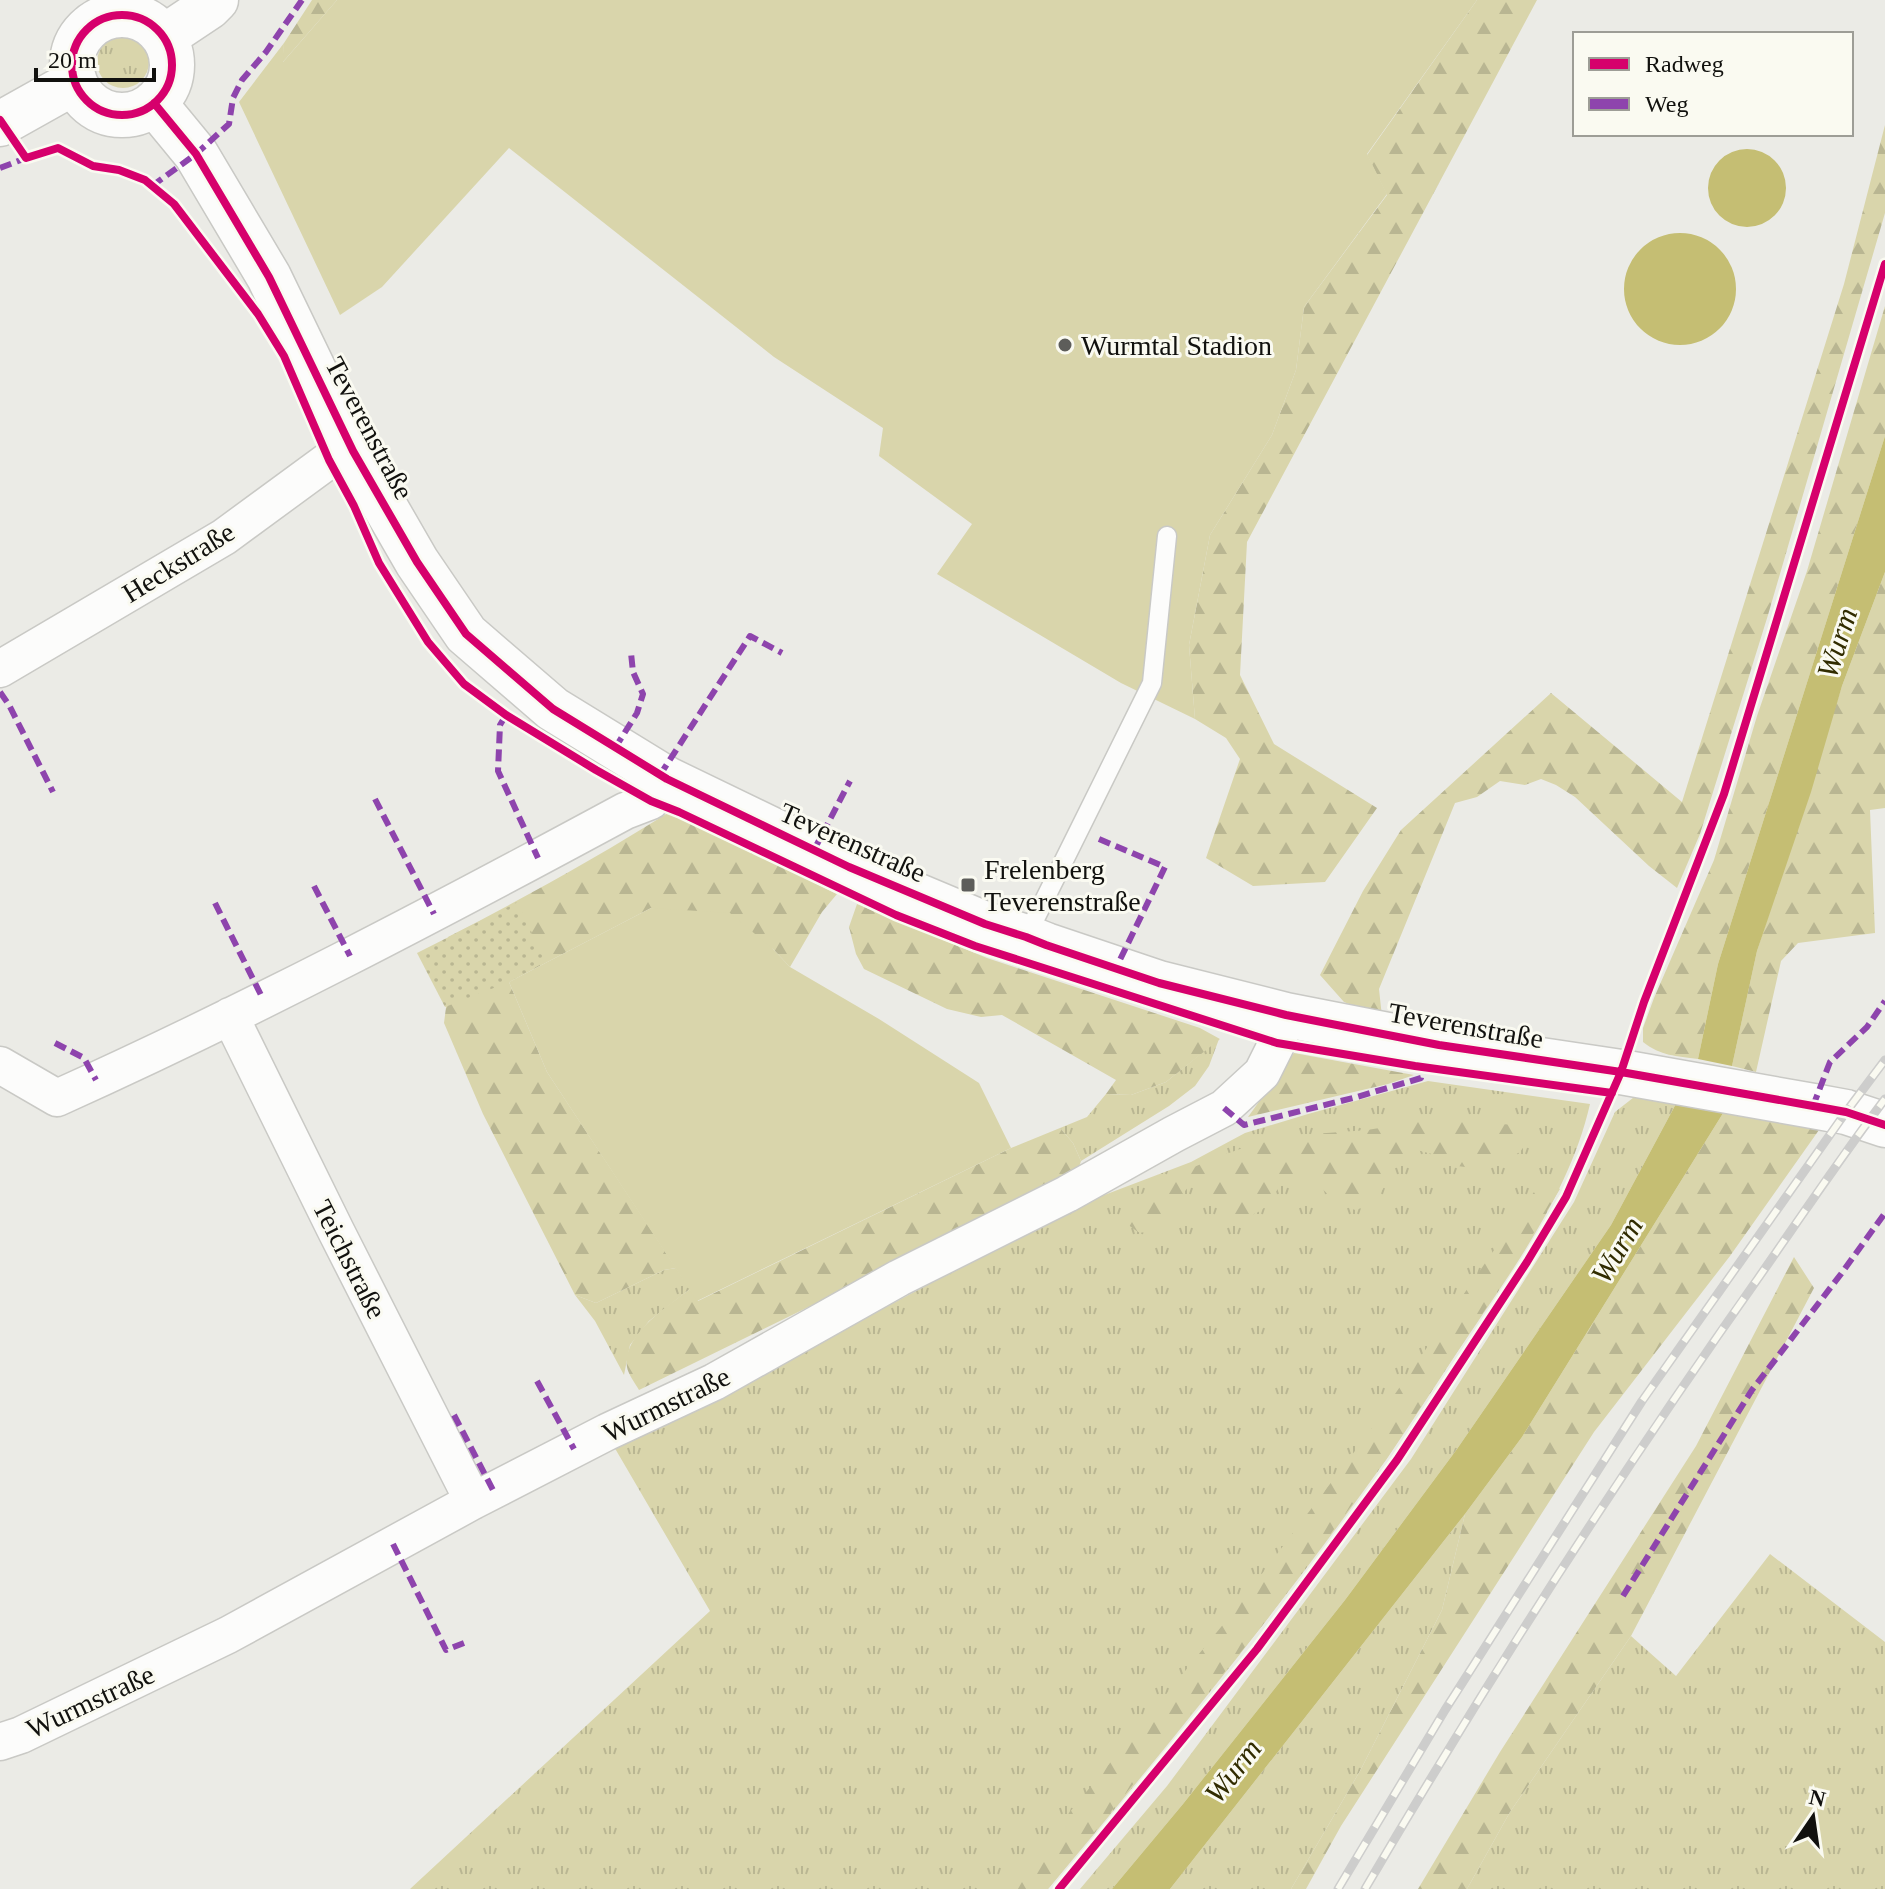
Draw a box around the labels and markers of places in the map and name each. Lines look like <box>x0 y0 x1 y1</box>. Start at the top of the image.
place label: Wurmtal Stadion <box>1081 330 1272 361</box>
marker: Wurmtal Stadion <box>1056 336 1074 354</box>
place label: Frelenberg Teverenstraße <box>984 854 1141 917</box>
marker: Frelenberg Teverenstraße <box>959 876 977 894</box>

